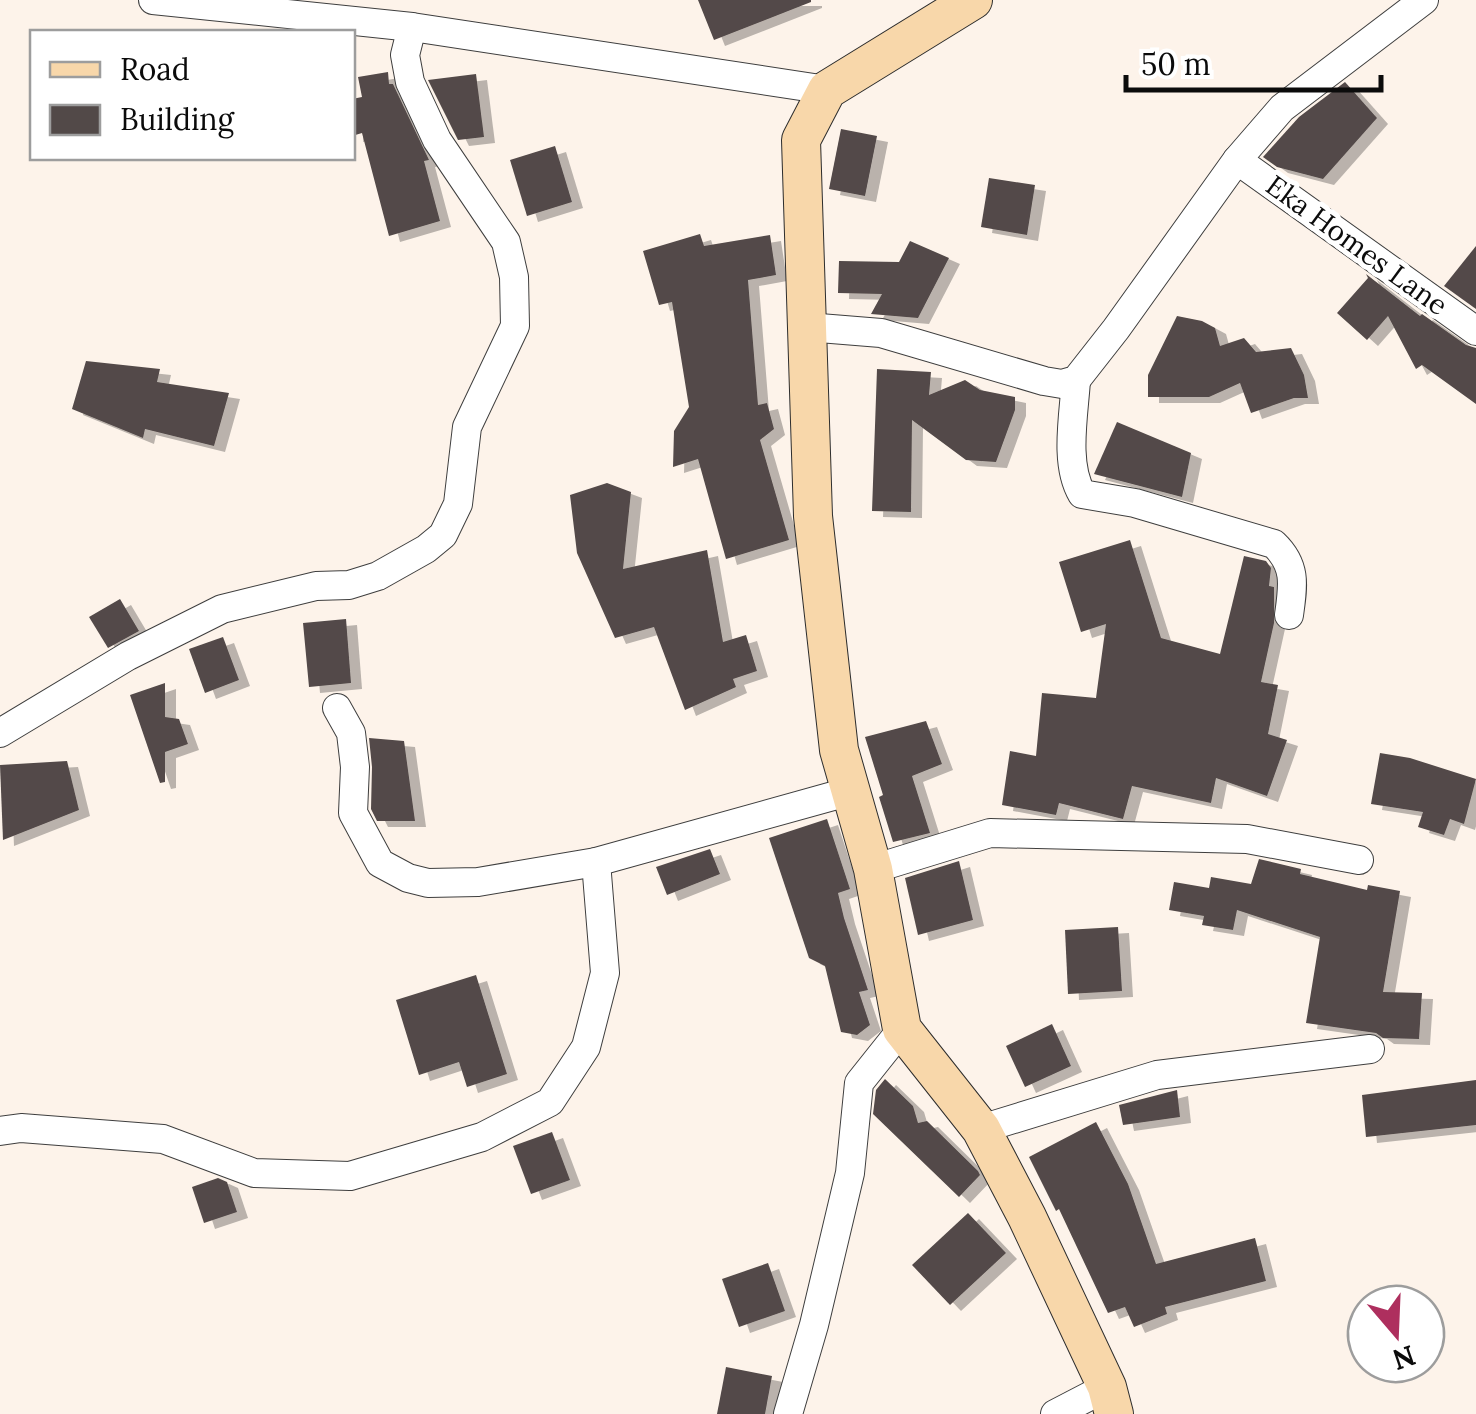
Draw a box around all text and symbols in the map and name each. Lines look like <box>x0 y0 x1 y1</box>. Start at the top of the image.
legend <box>30 30 355 160</box>
scale bar <box>1126 30 1381 92</box>
text: 50 m <box>1141 45 1211 83</box>
text: Road <box>120 50 190 88</box>
text: Building <box>120 100 236 139</box>
street label: Eka Homes Lane <box>1259 167 1455 323</box>
north arrow <box>1346 1284 1446 1384</box>
text: N <box>1388 1337 1420 1378</box>

